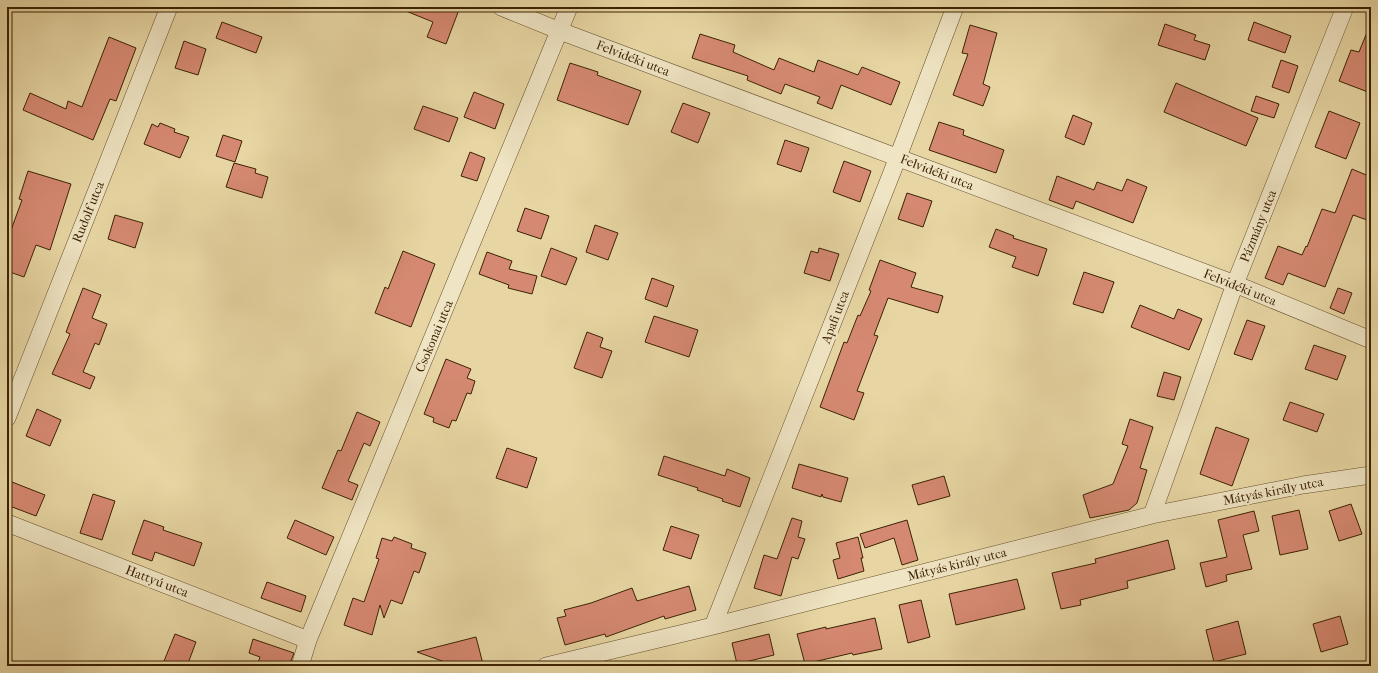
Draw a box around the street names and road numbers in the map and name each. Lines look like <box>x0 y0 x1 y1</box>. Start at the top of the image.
street label: Felvidéki utca <box>594 37 673 79</box>
street label: Felvidéki utca <box>898 151 977 193</box>
street label: Rudolf utca <box>69 178 107 245</box>
street label: Pázmány utca <box>1237 187 1280 264</box>
street label: Felvidéki utca <box>1201 266 1280 309</box>
street label: Apafi utca <box>818 288 852 346</box>
street label: Csokonai utca <box>412 297 456 374</box>
street label: Mátyás király utca <box>1222 474 1325 508</box>
street label: Mátyás király utca <box>906 544 1009 584</box>
street label: Hattyú utca <box>123 562 192 600</box>

